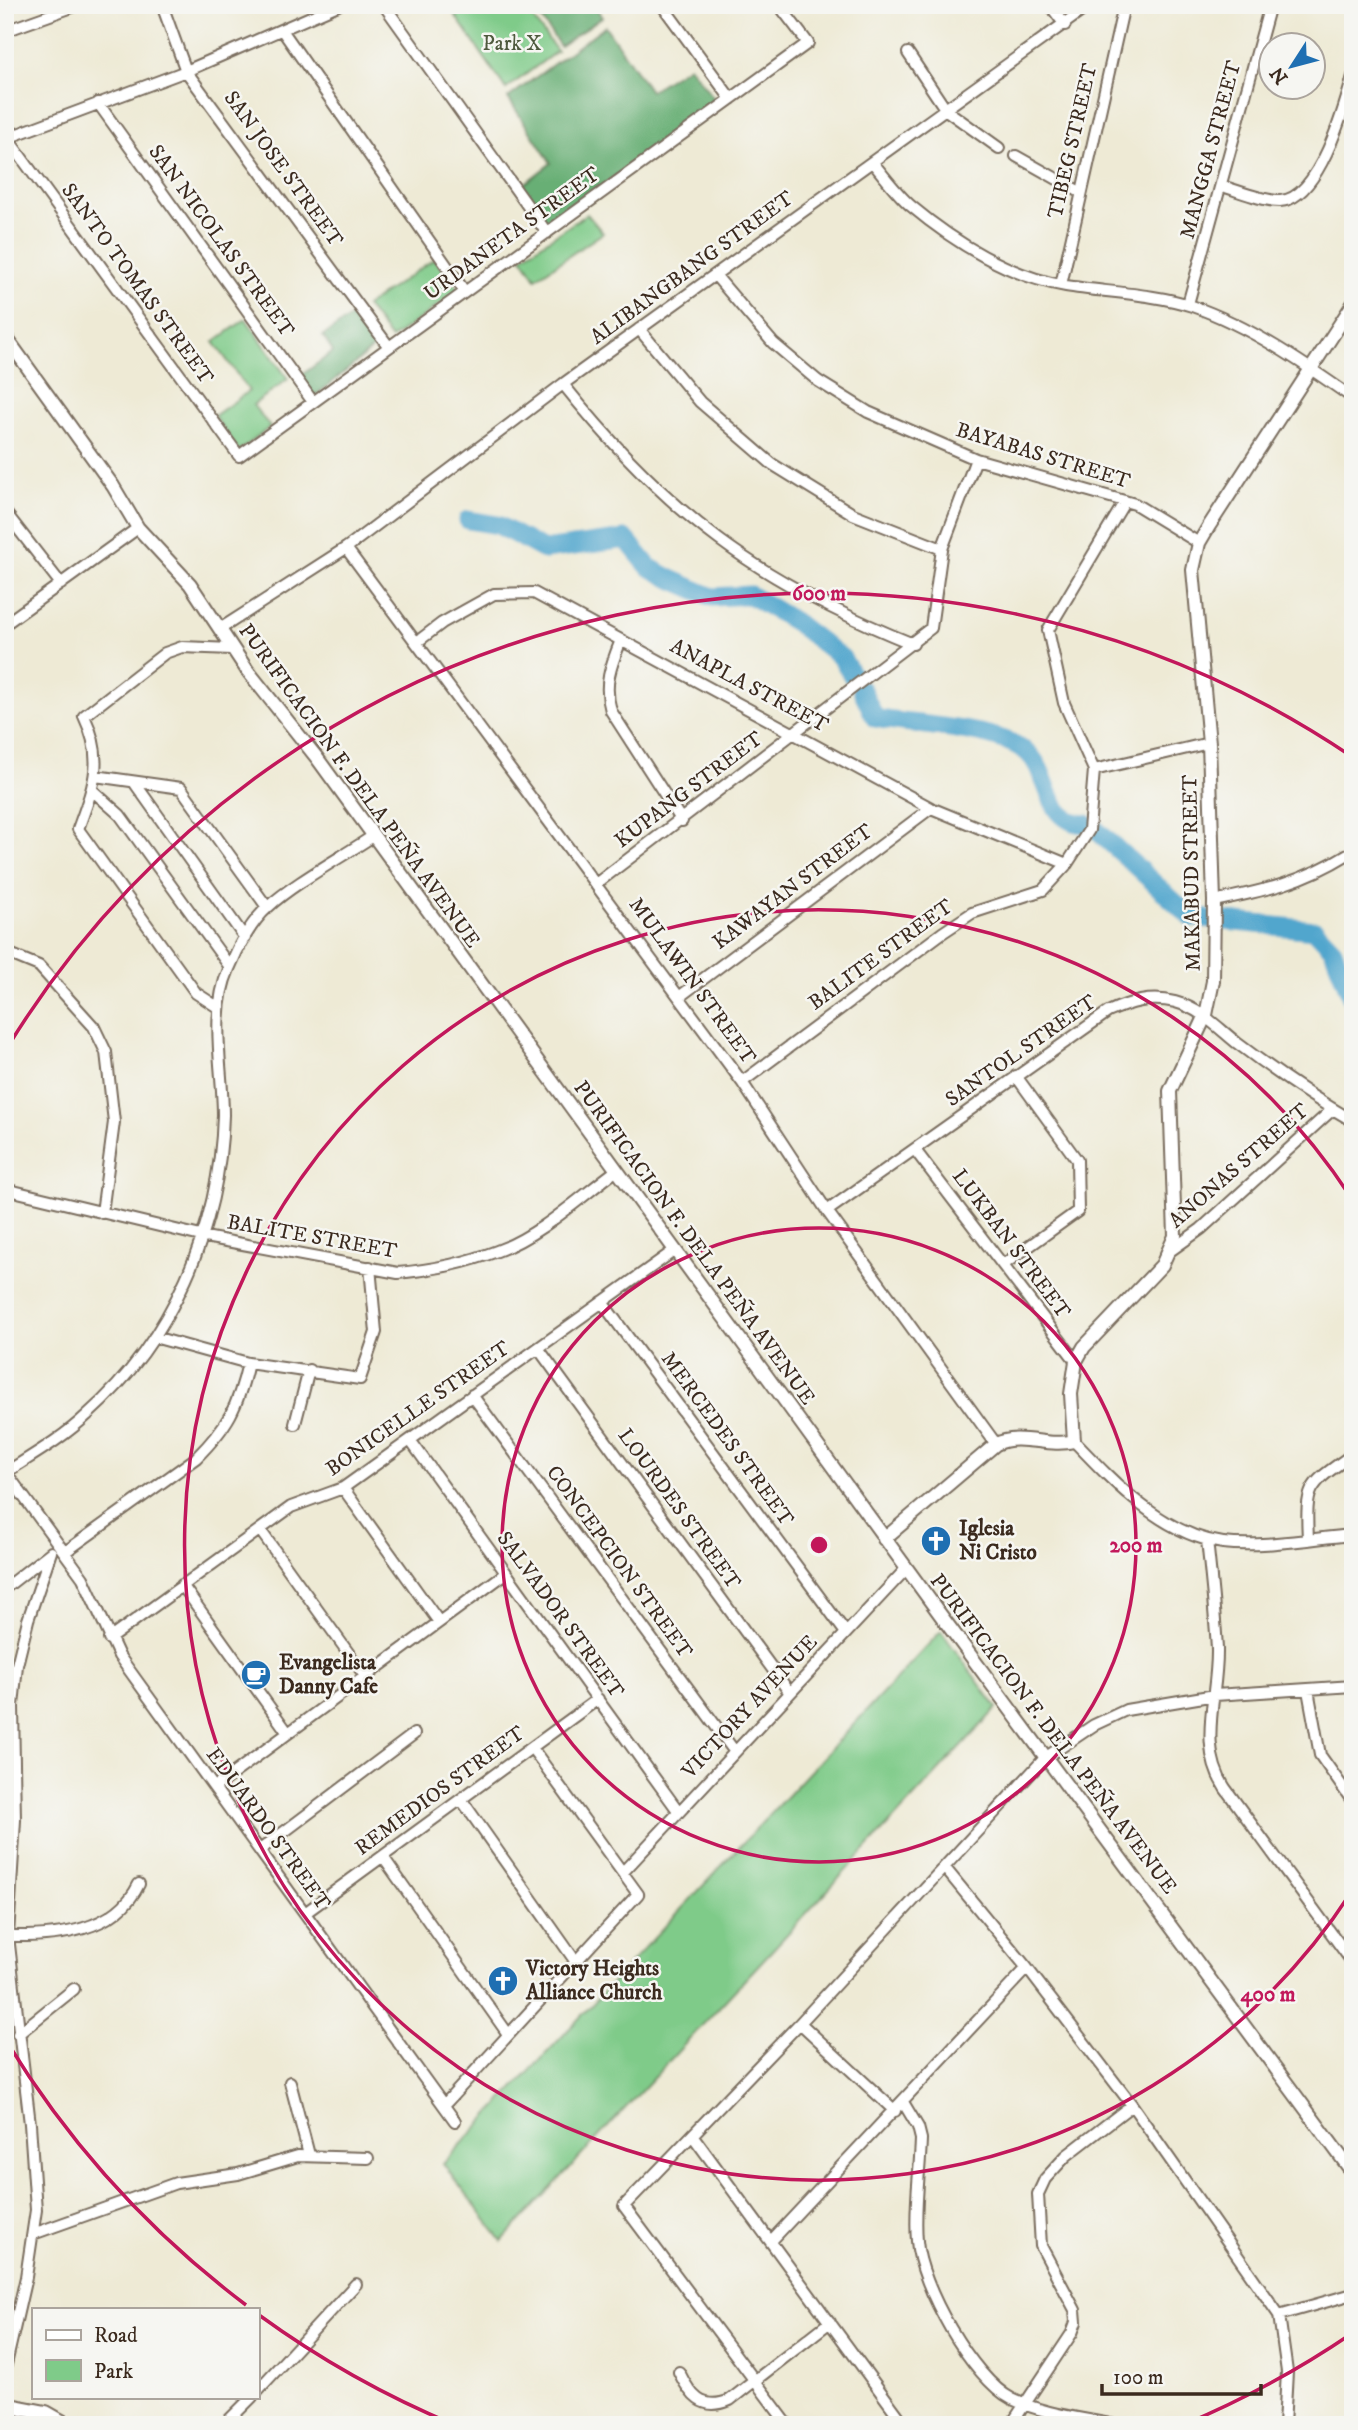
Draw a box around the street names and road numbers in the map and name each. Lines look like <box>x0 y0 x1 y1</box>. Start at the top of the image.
street label: MANGGA STREET <box>1175 58 1247 242</box>
street label: TIBEG STREET <box>1043 61 1104 221</box>
street label: SAN JOSE STREET <box>218 86 348 252</box>
street label: SAN NICOLAS STREET <box>142 140 300 342</box>
street label: URDANETA STREET <box>419 161 605 306</box>
street label: SANTO TOMAS STREET <box>55 178 219 390</box>
street label: ALIBANGBANG STREET <box>585 185 799 350</box>
street label: BAYABAS STREET <box>953 417 1133 495</box>
street label: PURIFICACION F. DELA PEÑA AVENUE <box>233 618 487 953</box>
street label: ANAPLA STREET <box>665 633 833 739</box>
street label: KUPANG STREET <box>610 726 768 854</box>
street label: MAKABUD STREET <box>1177 774 1207 972</box>
street label: KAWAYAN STREET <box>708 818 878 956</box>
street label: MULAWIN STREET <box>623 893 761 1070</box>
street label: BALITE STREET <box>804 894 958 1016</box>
street label: SANTOL STREET <box>940 989 1102 1113</box>
street label: PURIFICACION F. DELA PEÑA AVENUE <box>568 1075 822 1410</box>
street label: ANONAS STREET <box>1164 1098 1314 1234</box>
street label: LUKBAN STREET <box>946 1164 1076 1324</box>
street label: BALITE STREET <box>225 1209 399 1265</box>
street label: BONICELLE STREET <box>321 1336 515 1482</box>
street label: MERCEDES STREET <box>655 1347 799 1531</box>
street label: LOURDES STREET <box>612 1424 746 1595</box>
street label: CONCEPCION STREET <box>540 1461 698 1664</box>
street label: SALVADOR STREET <box>491 1527 629 1703</box>
street label: PURIFICACION F. DELA PEÑA AVENUE <box>924 1568 1184 1899</box>
street label: VICTORY AVENUE <box>676 1630 823 1785</box>
street label: REMEDIOS STREET <box>350 1721 530 1861</box>
street label: EDUARDO STREET <box>200 1742 336 1916</box>

